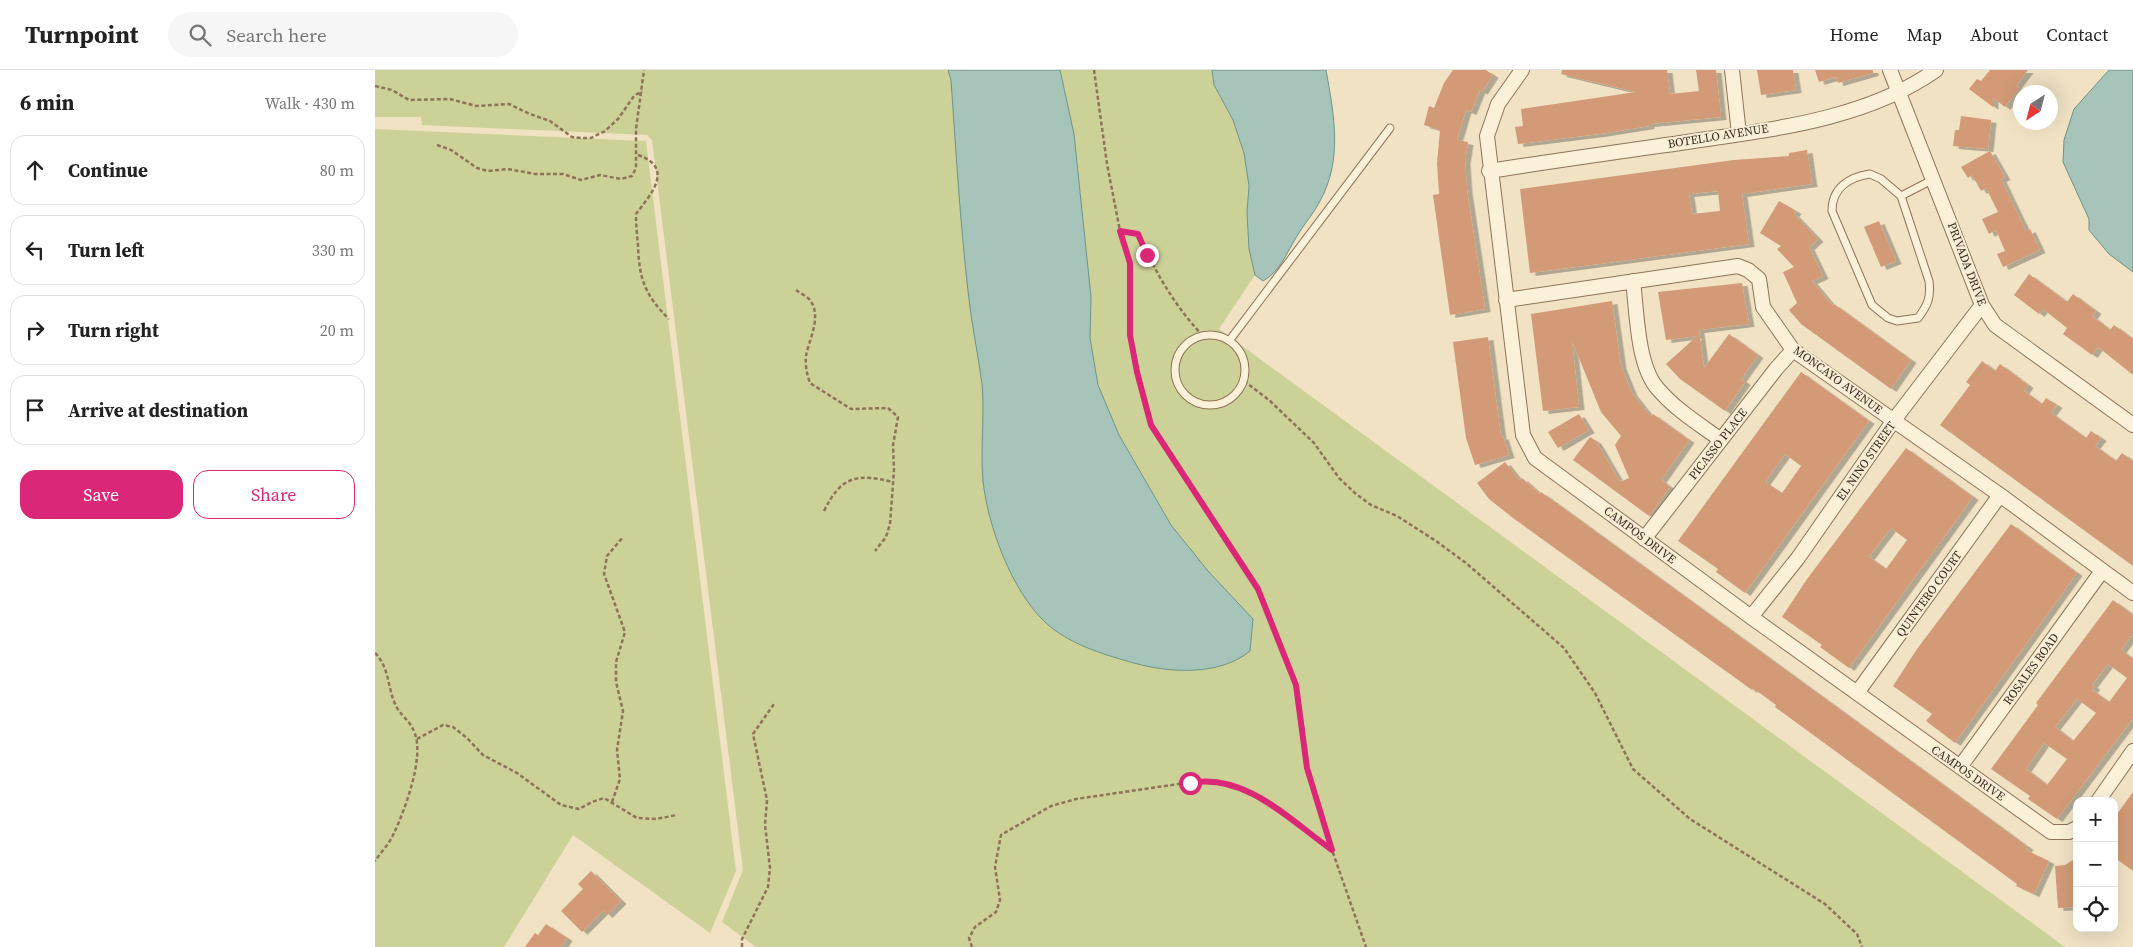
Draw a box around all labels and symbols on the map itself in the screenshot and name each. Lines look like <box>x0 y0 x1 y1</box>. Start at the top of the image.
north arrow <box>2013 85 2058 130</box>
street label: BOTELLO AVENUE <box>1667 120 1769 152</box>
street label: PRIVADA DRIVE <box>1944 220 1990 308</box>
route end <box>1136 244 1159 267</box>
street label: MONCAYO AVENUE <box>1790 342 1886 418</box>
street label: PICASSO PLACE <box>1685 405 1751 483</box>
street label: EL NINO STREET <box>1833 418 1900 504</box>
street label: CAMPOS DRIVE <box>1601 503 1679 567</box>
street label: QUINTERO COURT <box>1892 547 1966 640</box>
street label: ROSALES ROAD <box>2000 630 2062 708</box>
street label: CAMPOS DRIVE <box>1928 742 2008 804</box>
route start <box>1179 772 1202 795</box>

